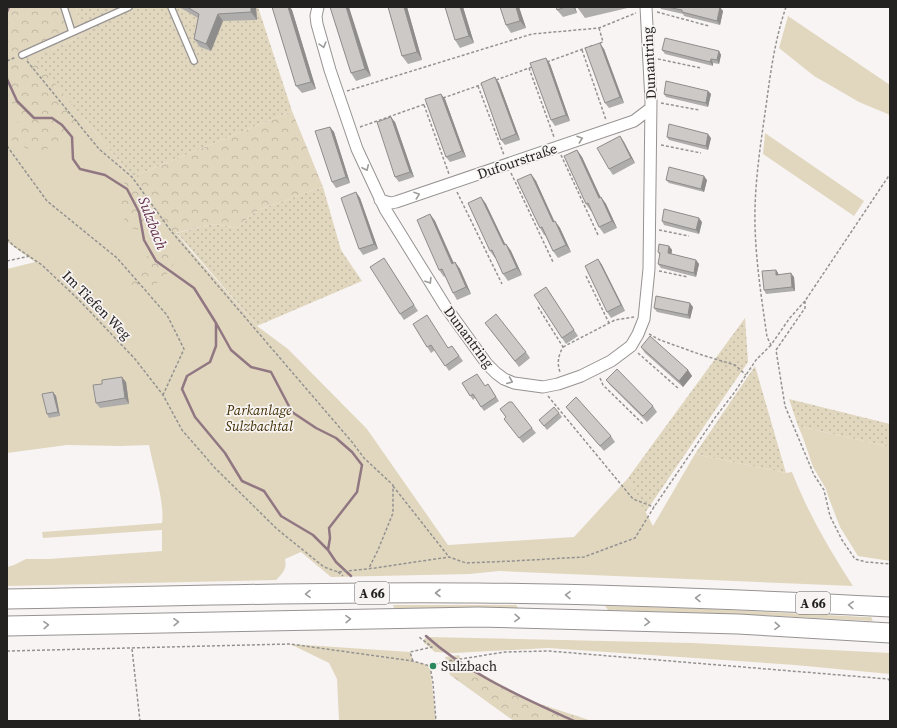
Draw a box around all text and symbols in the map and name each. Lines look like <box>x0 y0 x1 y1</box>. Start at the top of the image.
street label: Dunantring <box>637 26 661 100</box>
one-way arrow <box>318 41 327 48</box>
one-way arrow <box>577 136 584 144</box>
street label: Dufourstraße <box>474 138 560 184</box>
one-way arrow <box>361 164 369 171</box>
one-way arrow <box>414 191 421 199</box>
water label: Sulzbach <box>133 193 173 253</box>
street label: Im Tiefen Weg <box>58 266 136 344</box>
one-way arrow <box>425 277 432 284</box>
street label: Dunantring <box>439 302 499 372</box>
one-way arrow <box>505 376 513 384</box>
park label: Parkanlage Sulzbachtal <box>225 400 293 436</box>
road number: A 66 <box>355 582 389 604</box>
one-way arrow <box>435 589 441 597</box>
one-way arrow <box>305 590 311 598</box>
one-way arrow <box>565 591 571 599</box>
road number: A 66 <box>796 592 830 614</box>
one-way arrow <box>695 594 701 602</box>
one-way arrow <box>848 601 854 609</box>
one-way arrow <box>514 614 520 622</box>
one-way arrow <box>345 615 351 623</box>
one-way arrow <box>644 617 650 626</box>
one-way arrow <box>173 618 179 626</box>
one-way arrow <box>43 621 49 629</box>
one-way arrow <box>774 622 780 631</box>
place label: Sulzbach <box>441 656 497 676</box>
marker: Sulzbach <box>428 661 438 671</box>

